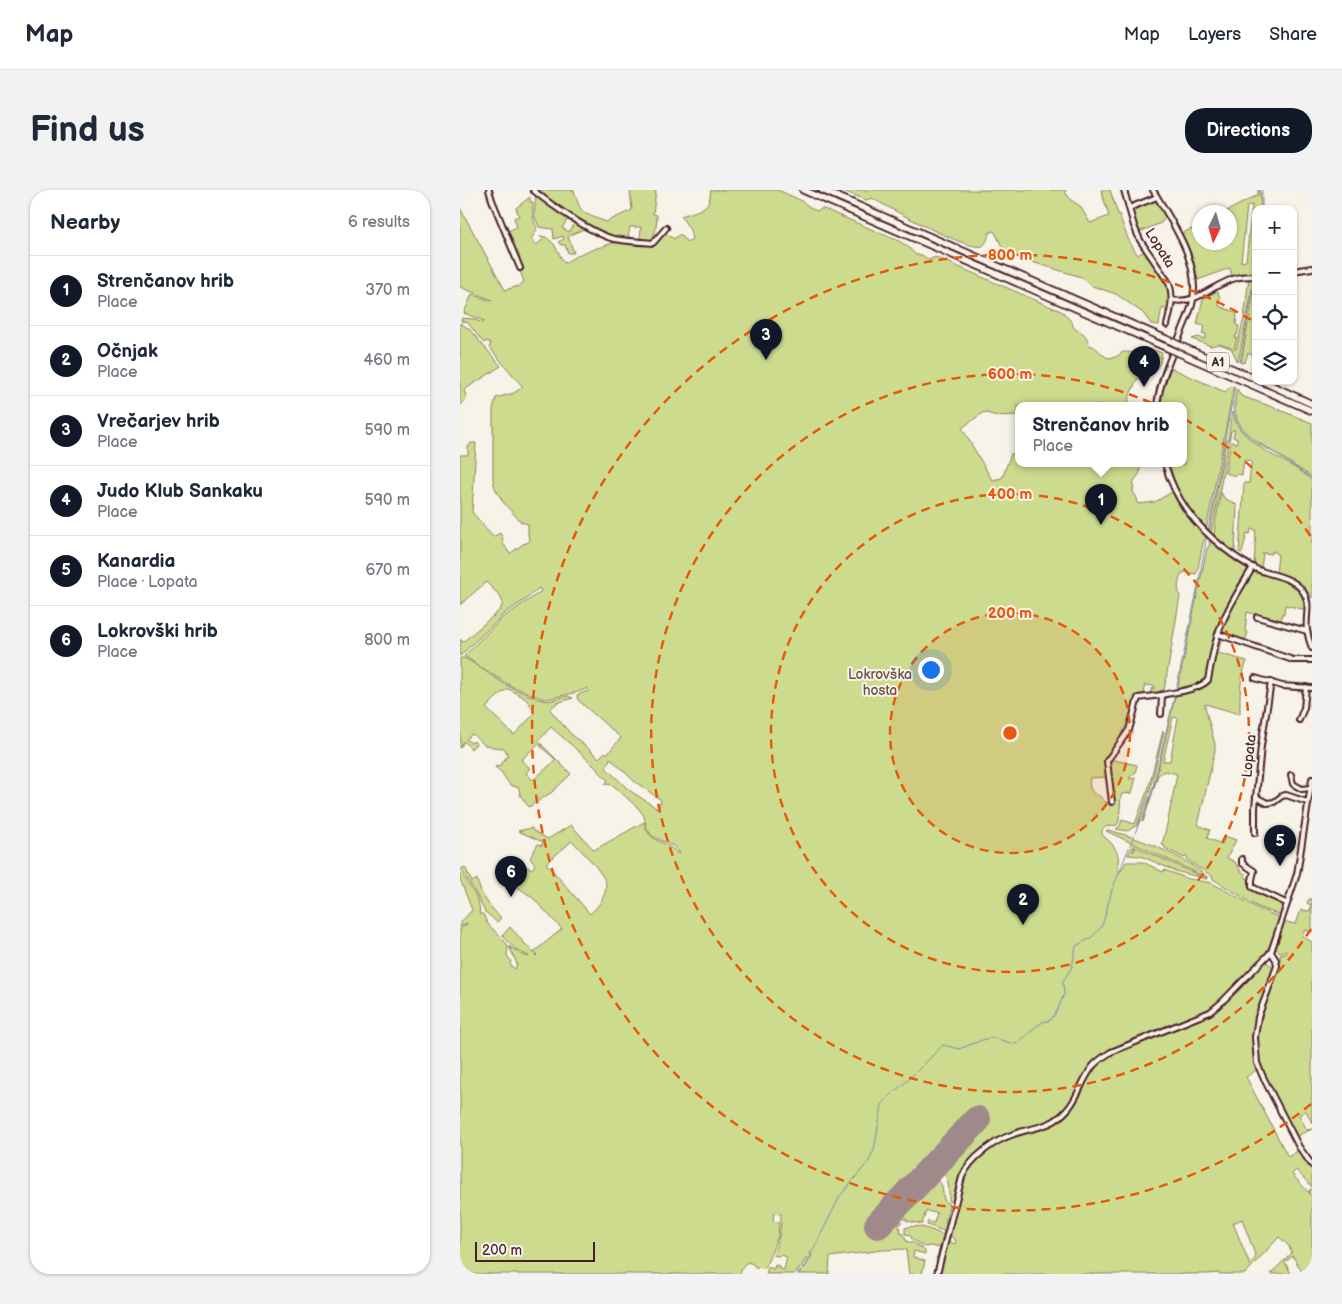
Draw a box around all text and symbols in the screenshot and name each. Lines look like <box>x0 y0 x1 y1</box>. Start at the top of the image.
text: Map <box>25 20 73 49</box>
text: Map <box>1124 24 1160 45</box>
text: Layers <box>1188 24 1241 45</box>
text: Share <box>1269 24 1317 45</box>
button: Directions <box>1185 108 1312 153</box>
text: Find us <box>30 109 145 152</box>
north arrow <box>1192 205 1237 250</box>
map controls <box>1252 205 1297 385</box>
button: + <box>1252 205 1297 250</box>
text: Nearby <box>50 210 120 235</box>
text: 6 results <box>348 213 410 232</box>
street label: Lopata <box>1141 225 1179 271</box>
text: 800 m <box>988 246 1032 265</box>
button: − <box>1252 250 1297 295</box>
text: Strenčanov hrib <box>97 270 234 293</box>
text: 1 <box>63 281 69 300</box>
text: 370 m <box>365 281 410 300</box>
text: Place <box>97 293 138 312</box>
button: locate <box>1252 295 1297 340</box>
pin: 3 <box>750 319 782 360</box>
text: Očnjak <box>97 340 158 363</box>
button: layers <box>1252 340 1297 385</box>
pin: 4 <box>1128 346 1160 387</box>
text: 2 <box>61 351 71 370</box>
text: 460 m <box>364 351 410 370</box>
road number: A1 <box>1207 352 1229 372</box>
text: Place <box>97 363 138 382</box>
text: 600 m <box>988 365 1033 384</box>
popup <box>1015 402 1187 467</box>
text: Vrečarjev hrib <box>97 410 220 433</box>
text: Strenčanov hrib <box>1032 414 1170 437</box>
text: 3 <box>61 421 71 440</box>
text: 590 m <box>365 421 410 440</box>
text: Place <box>97 433 138 452</box>
text: Place <box>1032 437 1073 456</box>
text: Judo Klub Sankaku <box>97 480 263 503</box>
pin: 1 <box>1085 484 1117 525</box>
text: 400 m <box>988 485 1032 504</box>
text: 4 <box>61 491 71 510</box>
text: 590 m <box>365 491 410 510</box>
text: Place <box>97 503 138 522</box>
text: Kanardia <box>97 550 175 573</box>
text: 5 <box>61 561 71 580</box>
text: 670 m <box>365 561 410 580</box>
text: Place · Lopata <box>97 573 198 592</box>
text: 200 m <box>988 604 1032 623</box>
text: Lokrovški hrib <box>97 620 218 643</box>
text: 6 <box>61 631 71 650</box>
text: 800 m <box>364 631 410 650</box>
text: Place <box>97 643 138 662</box>
your location <box>918 657 944 683</box>
park label: Lokrovška hosta <box>848 666 912 699</box>
centre of rings <box>1001 724 1019 742</box>
street label: Lopata <box>1238 733 1260 778</box>
pin: 5 <box>1264 825 1296 866</box>
pin: 6 <box>495 856 527 897</box>
pin: 2 <box>1007 884 1039 925</box>
scale bar <box>475 1239 595 1262</box>
text: 200 m <box>482 1242 522 1259</box>

